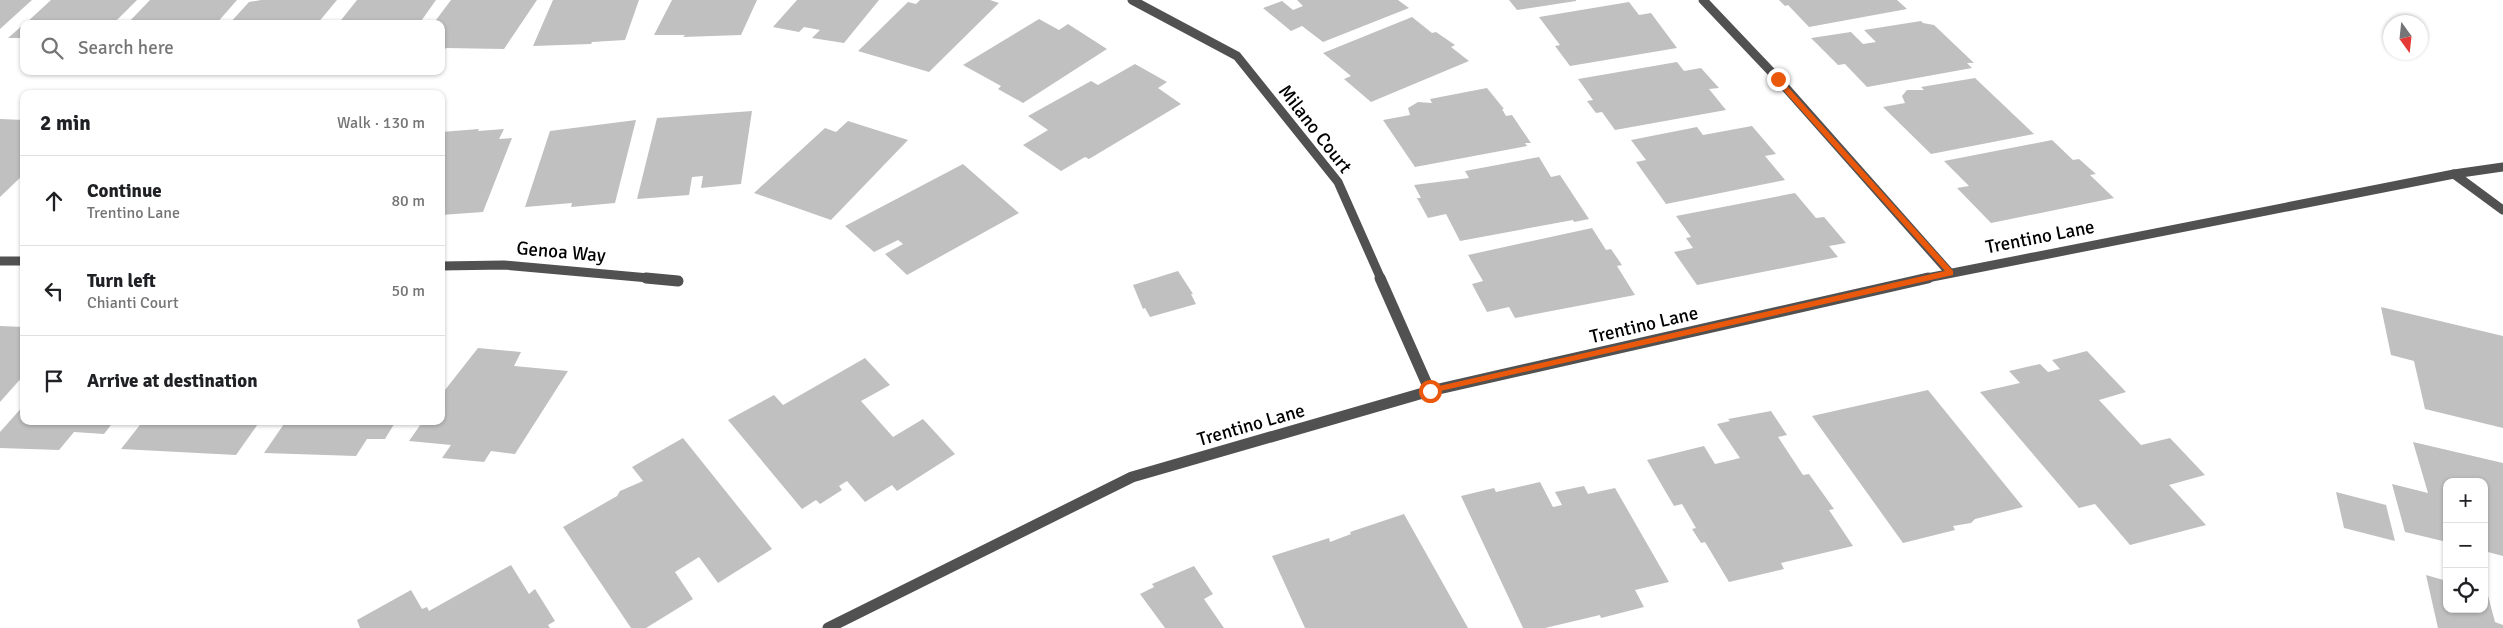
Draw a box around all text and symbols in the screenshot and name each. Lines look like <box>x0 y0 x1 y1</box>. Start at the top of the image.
north arrow <box>2383 15 2428 60</box>
search box <box>20 20 445 75</box>
icon: search <box>38 34 66 62</box>
text: Search here <box>78 36 174 60</box>
route end <box>1767 68 1790 91</box>
street label: Milano Court <box>1273 80 1357 178</box>
text: 2 min <box>40 110 91 136</box>
text: Walk · 130 m <box>337 113 425 133</box>
text: Continue <box>87 179 162 203</box>
icon: ahead <box>40 187 68 215</box>
text: 80 m <box>391 191 425 211</box>
text: Trentino Lane <box>87 203 180 223</box>
street label: Trentino Lane <box>1983 215 2097 259</box>
street label: Genoa Way <box>515 236 607 268</box>
text: Turn left <box>87 269 156 293</box>
icon: left <box>40 277 68 305</box>
text: 50 m <box>391 281 425 301</box>
text: Chianti Court <box>87 293 179 313</box>
street label: Trentino Lane <box>1587 301 1701 349</box>
icon: arrive <box>40 367 68 395</box>
text: Arrive at destination <box>87 369 258 393</box>
route start <box>1419 380 1442 403</box>
street label: Trentino Lane <box>1195 398 1307 452</box>
map controls <box>2443 478 2488 613</box>
button: + <box>2443 478 2488 523</box>
button: − <box>2443 523 2488 568</box>
button: locate <box>2443 568 2488 613</box>

